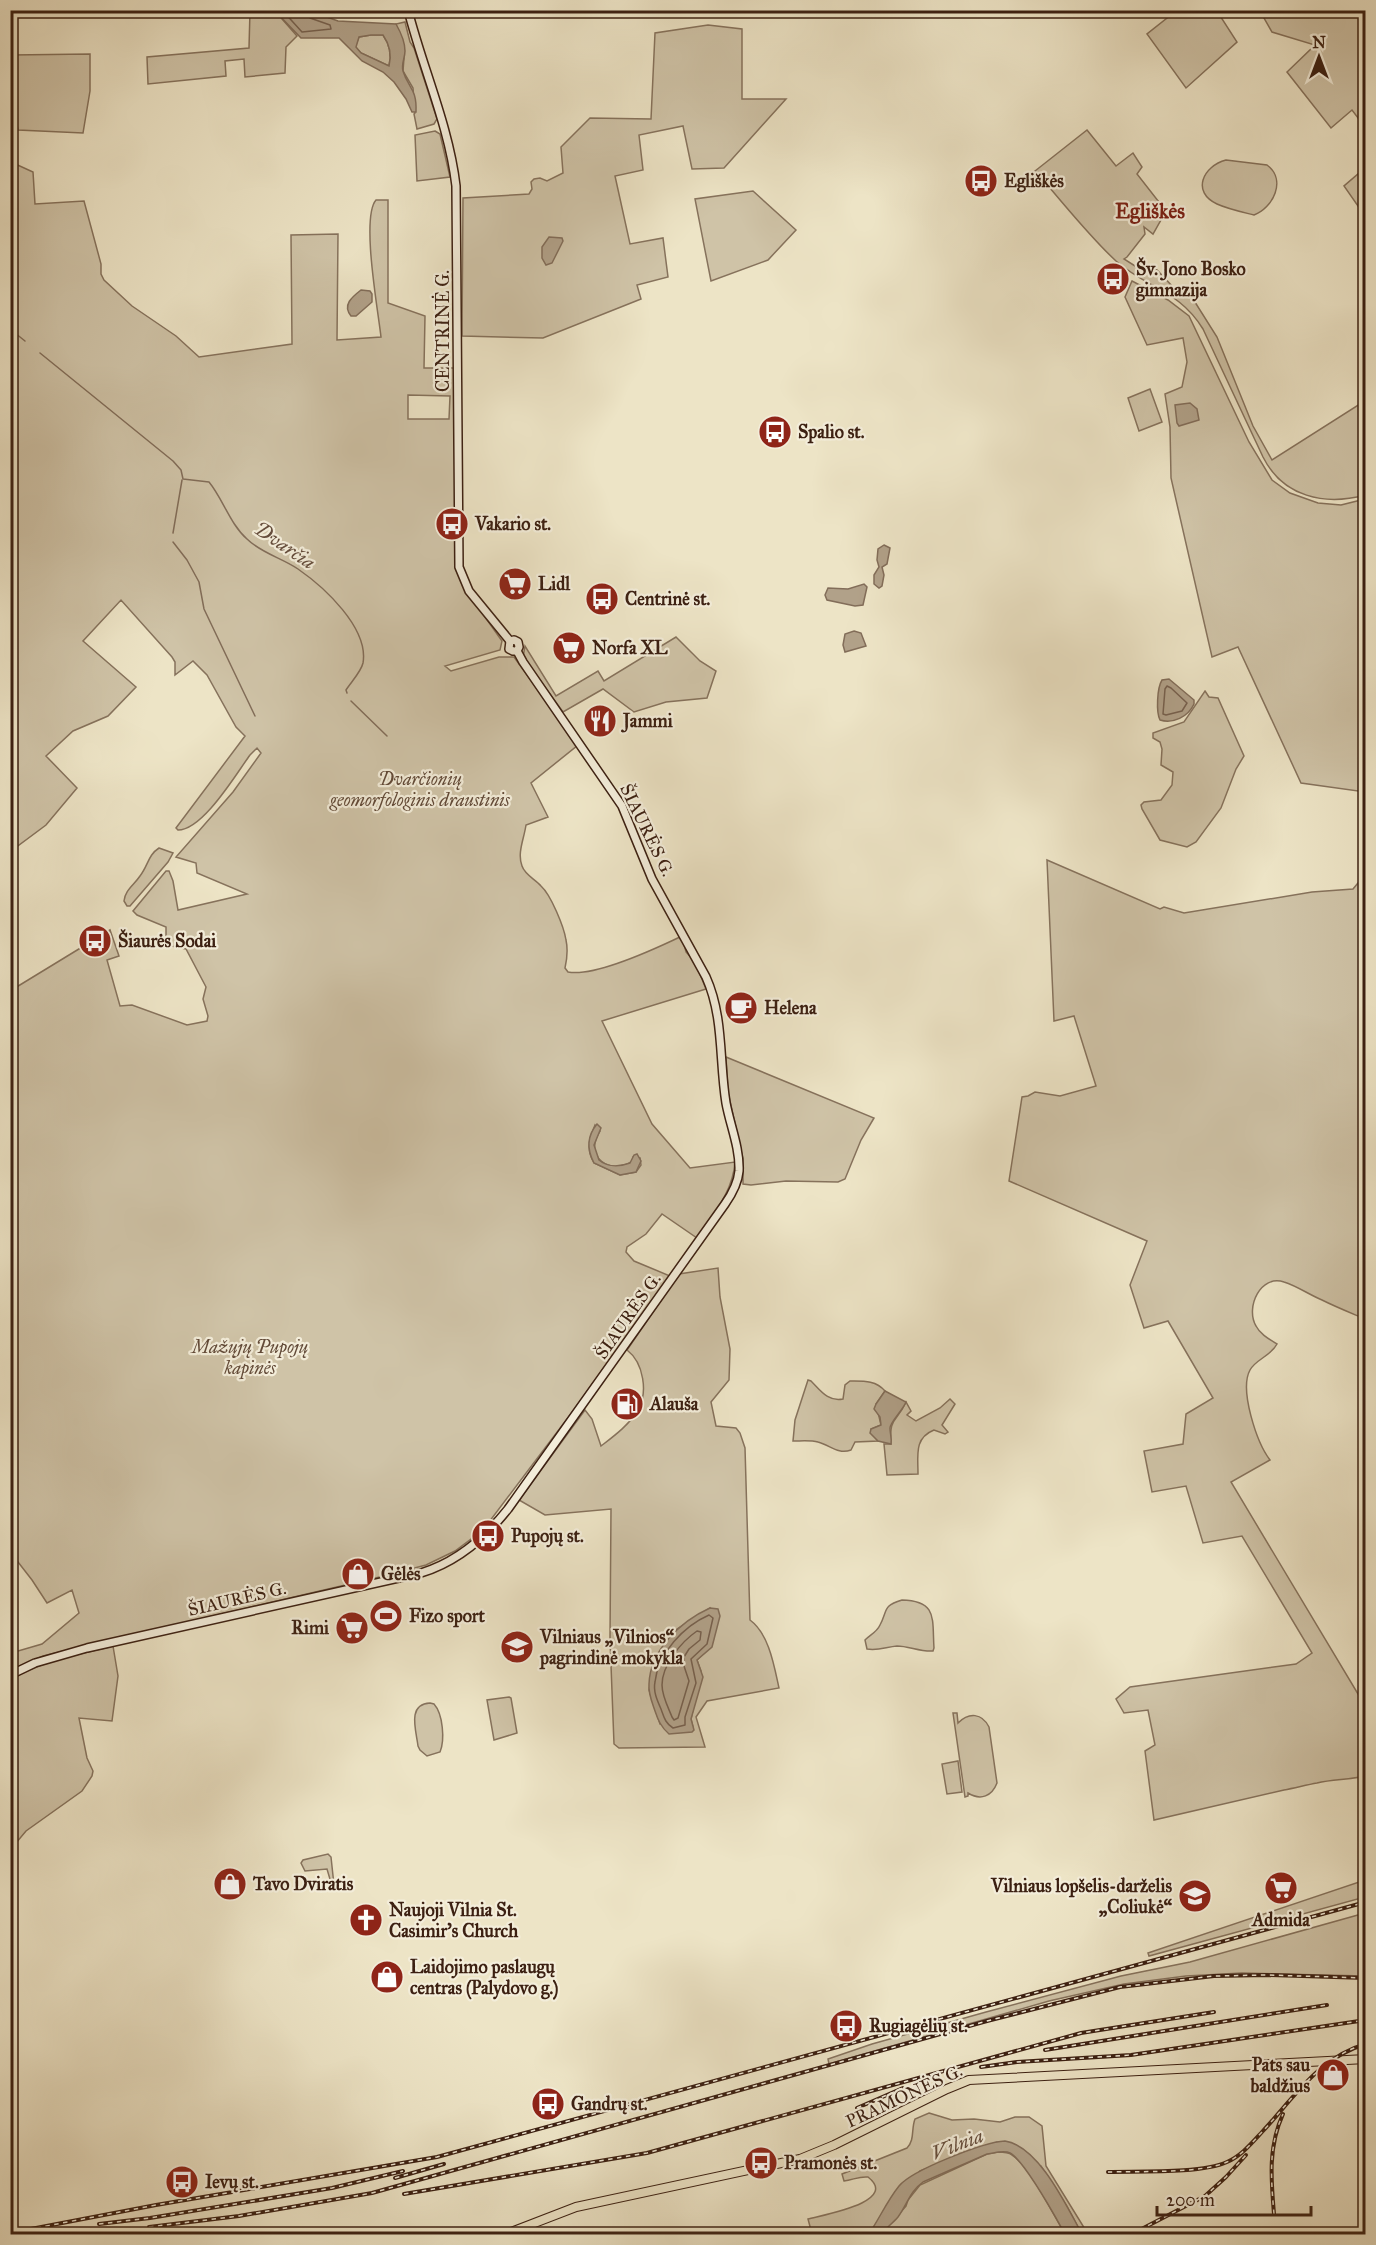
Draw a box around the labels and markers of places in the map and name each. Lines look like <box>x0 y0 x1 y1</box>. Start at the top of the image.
bus stop icon: Egliškės <box>963 163 999 199</box>
place label: Egliškės <box>1004 170 1064 193</box>
place label: Šv. Jono Bosko gimnazija <box>1136 257 1246 302</box>
bus stop icon: Šv. Jono Bosko gimnazija <box>1095 261 1131 297</box>
bus stop icon: Spalio st. <box>757 414 793 450</box>
place label: Spalio st. <box>798 421 865 444</box>
bus stop icon: Vakario st. <box>434 506 470 542</box>
place label: Vakario st. <box>474 513 551 535</box>
supermarket icon: Lidl <box>497 566 533 602</box>
place label: Lidl <box>538 573 571 595</box>
bus stop icon: Centrinė st. <box>584 581 620 617</box>
place label: Centrinė st. <box>625 588 711 610</box>
supermarket icon: Norfa XL <box>551 630 587 666</box>
place label: Norfa XL <box>592 637 668 659</box>
restaurant icon: Jammi <box>582 703 618 739</box>
place label: Jammi <box>621 710 674 733</box>
bus stop icon: Šiaurės Sodai <box>77 923 113 959</box>
place label: Šiaurės Sodai <box>118 929 217 952</box>
cafe icon: Helena <box>723 990 759 1026</box>
place label: Helena <box>764 997 817 1019</box>
fuel station icon: Alauša <box>609 1386 645 1422</box>
place label: Alauša <box>649 1393 699 1415</box>
bus stop icon: Pupojų st. <box>470 1518 506 1554</box>
place label: Pupojų st. <box>511 1525 584 1548</box>
shop icon: Gėlės <box>340 1556 376 1592</box>
place label: Gėlės <box>381 1563 421 1585</box>
sports icon: Fizo sport <box>368 1598 404 1634</box>
place label: Fizo sport <box>409 1605 486 1628</box>
supermarket icon: Rimi <box>334 1610 370 1646</box>
place label: Rimi <box>291 1617 330 1639</box>
place label: Vilniaus „Vilnios“ pagrindinė mokykla <box>539 1626 684 1670</box>
school or university icon: Vilniaus „Vilnios“ pagrindinė mokykla <box>499 1629 535 1665</box>
shop icon: Tavo Dviratis <box>212 1866 248 1902</box>
supermarket icon: Admida <box>1263 1870 1299 1906</box>
place label: Tavo Dviratis <box>252 1873 354 1895</box>
place label: Vilniaus lopšelis-darželis „Coliukė“ <box>990 1875 1173 1918</box>
school or university icon: Vilniaus lopšelis-darželis „Coliukė“ <box>1177 1878 1213 1914</box>
place label: Naujoji Vilnia St. Casimir's Church <box>389 1899 519 1942</box>
church icon: Naujoji Vilnia St. Casimir's Church <box>348 1902 384 1938</box>
place label: Admida <box>1251 1909 1310 1931</box>
place label: Laidojimo paslaugų centras (Palydovo g.) <box>410 1956 558 2000</box>
shop icon: Laidojimo paslaugų centras (Palydovo g.) <box>369 1959 405 1995</box>
bus stop icon: Rugiagėlių st. <box>828 2008 864 2044</box>
place label: Rugiagėlių st. <box>869 2015 968 2038</box>
place label: Pats sau baldžius <box>1249 2054 1310 2097</box>
shop icon: Pats sau baldžius <box>1315 2057 1351 2093</box>
bus stop icon: Gandrų st. <box>530 2086 566 2122</box>
place label: Gandrų st. <box>571 2093 648 2115</box>
bus stop icon: Pramonės st. <box>743 2145 779 2181</box>
place label: Pramonės st. <box>784 2152 877 2174</box>
bus stop icon: Ievų st. <box>164 2164 200 2200</box>
place label: Ievų st. <box>205 2171 259 2193</box>

